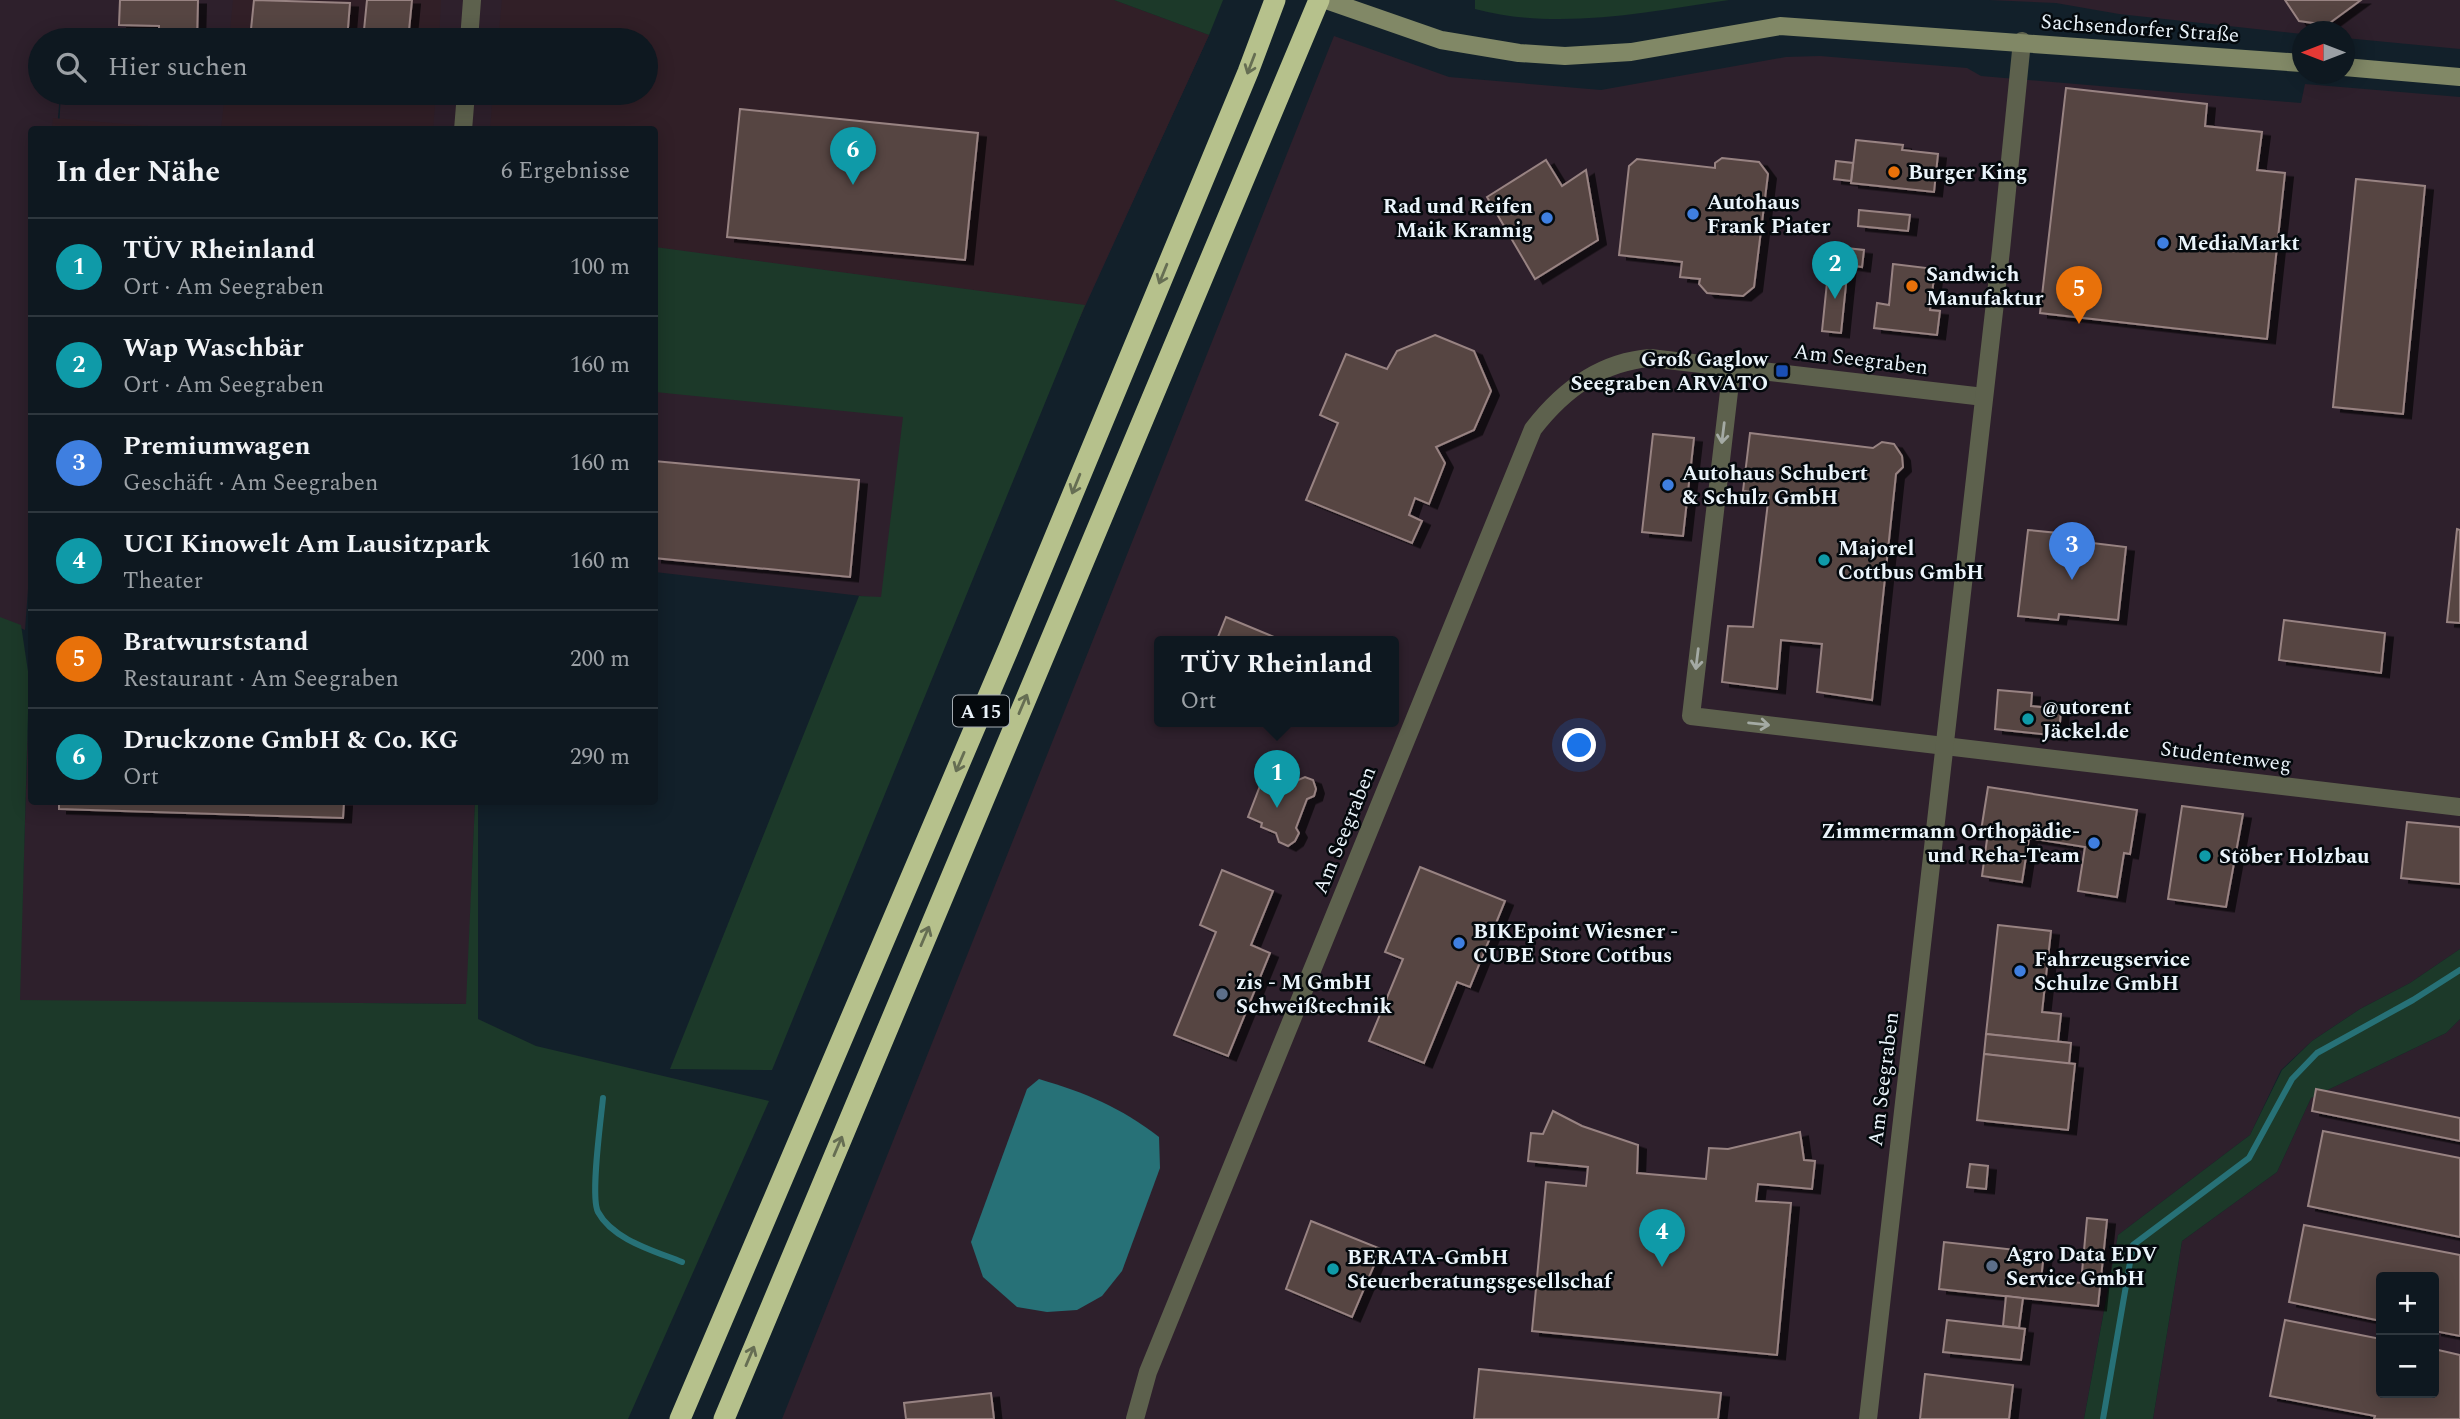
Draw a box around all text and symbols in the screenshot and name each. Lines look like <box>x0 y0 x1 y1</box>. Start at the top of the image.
street label: Sachsendorfer Straße <box>2040 6 2240 52</box>
north arrow <box>2292 21 2355 84</box>
search box <box>28 28 658 105</box>
text: Hier suchen <box>108 47 248 87</box>
icon: search <box>52 48 90 86</box>
one-way arrow <box>1244 52 1256 74</box>
pin: 6 <box>830 127 876 185</box>
text: In der Nähe <box>56 149 220 195</box>
text: 6 Ergebnisse <box>501 154 630 189</box>
place label: Burger King <box>1908 157 2027 189</box>
marker: Burger King <box>1886 164 1902 180</box>
place label: Autohaus Frank Piater <box>1707 187 1830 243</box>
place label: Rad und Reifen Maik Krannig <box>1383 191 1533 247</box>
marker: Autohaus Frank Piater <box>1685 206 1701 222</box>
marker: Rad und Reifen Maik Krannig <box>1539 210 1555 226</box>
place label: MediaMarkt <box>2177 228 2300 260</box>
text: TÜV Rheinland <box>123 230 315 270</box>
marker: MediaMarkt <box>2155 235 2171 251</box>
pin: 2 <box>1812 241 1858 299</box>
text: 1 <box>73 250 85 285</box>
text: 100 m <box>570 250 630 285</box>
place label: Sandwich Manufaktur <box>1926 259 2044 315</box>
one-way arrow <box>1156 263 1169 284</box>
pin: 5 <box>2056 266 2102 324</box>
text: Ort · Am Seegraben <box>123 270 324 305</box>
marker: Sandwich Manufaktur <box>1904 278 1920 294</box>
text: Wap Waschbär <box>123 328 303 368</box>
street label: Am Seegraben <box>1792 336 1930 384</box>
place label: Groß Gaglow Seegraben ARVATO <box>1571 344 1770 400</box>
text: 2 <box>73 348 85 383</box>
text: 160 m <box>570 348 630 383</box>
marker: Groß Gaglow Seegraben ARVATO <box>1774 363 1790 379</box>
text: Ort · Am Seegraben <box>123 368 324 403</box>
one-way arrow <box>1717 421 1730 444</box>
text: Premiumwagen <box>123 426 311 466</box>
text: 3 <box>73 446 85 481</box>
text: 160 m <box>570 446 630 481</box>
place label: Autohaus Schubert & Schulz GmbH <box>1682 458 1868 514</box>
text: Geschäft · Am Seegraben <box>123 466 378 501</box>
one-way arrow <box>1069 473 1082 494</box>
marker: Autohaus Schubert & Schulz GmbH <box>1660 477 1676 493</box>
pin: 3 <box>2049 522 2095 580</box>
text: UCI Kinowelt Am Lausitzpark <box>123 524 490 564</box>
place label: Majorel Cottbus GmbH <box>1838 533 1984 589</box>
text: 4 <box>73 544 85 579</box>
text: 160 m <box>570 544 630 579</box>
marker: Majorel Cottbus GmbH <box>1816 552 1832 568</box>
text: Theater <box>123 564 203 599</box>
text: Bratwurststand <box>123 622 309 662</box>
popup <box>1154 636 1399 727</box>
text: 5 <box>73 642 85 677</box>
text: 200 m <box>570 642 630 677</box>
text: TÜV Rheinland <box>1180 644 1373 684</box>
one-way arrow <box>1691 647 1704 670</box>
text: Restaurant · Am Seegraben <box>123 662 399 697</box>
text: Ort <box>1180 684 1216 719</box>
place label: @utorent Jäckel.de <box>2042 692 2131 748</box>
one-way arrow <box>1017 693 1030 715</box>
road number: A 15 <box>953 696 1009 726</box>
marker: @utorent Jäckel.de <box>2020 711 2036 727</box>
one-way arrow <box>1747 717 1769 730</box>
text: Druckzone GmbH & Co. KG <box>123 720 458 760</box>
your location <box>1562 728 1596 762</box>
street label: Studentenweg <box>2159 733 2293 781</box>
text: 6 <box>73 740 85 775</box>
text: 290 m <box>570 740 630 775</box>
one-way arrow <box>953 750 966 772</box>
pin: 1 <box>1254 750 1300 808</box>
text: Ort <box>123 760 159 795</box>
street label: Am Seegraben <box>1305 762 1385 899</box>
place label: Zimmermann Orthopädie- und Reha-Team <box>1821 816 2080 872</box>
marker: Zimmermann Orthopädie- und Reha-Team <box>2086 835 2102 851</box>
place label: Stöber Holzbau <box>2219 841 2370 873</box>
marker: Stöber Holzbau <box>2197 848 2213 864</box>
place label: BIKEpoint Wiesner - CUBE Store Cottbus <box>1473 916 1678 972</box>
one-way arrow <box>920 926 933 948</box>
marker: BIKEpoint Wiesner - CUBE Store Cottbus <box>1451 935 1467 951</box>
place label: Fahrzeugservice Schulze GmbH <box>2034 944 2190 1000</box>
marker: Fahrzeugservice Schulze GmbH <box>2012 963 2028 979</box>
place label: zis - M GmbH Schweißtechnik <box>1236 967 1393 1023</box>
marker: zis - M GmbH Schweißtechnik <box>1214 986 1230 1002</box>
street label: Am Seegraben <box>1860 1010 1908 1148</box>
one-way arrow <box>832 1136 845 1157</box>
pin: 4 <box>1639 1209 1685 1267</box>
place label: Agro Data EDV Service GmbH <box>2006 1239 2157 1295</box>
place label: BERATA-GmbH Steuerberatungsgesellschaf <box>1347 1242 1613 1298</box>
marker: Agro Data EDV Service GmbH <box>1984 1258 2000 1274</box>
marker: BERATA-GmbH Steuerberatungsgesellschaf <box>1325 1261 1341 1277</box>
map controls <box>2376 1272 2439 1398</box>
button: + <box>2376 1272 2439 1335</box>
button: − <box>2376 1335 2439 1398</box>
one-way arrow <box>744 1346 757 1367</box>

